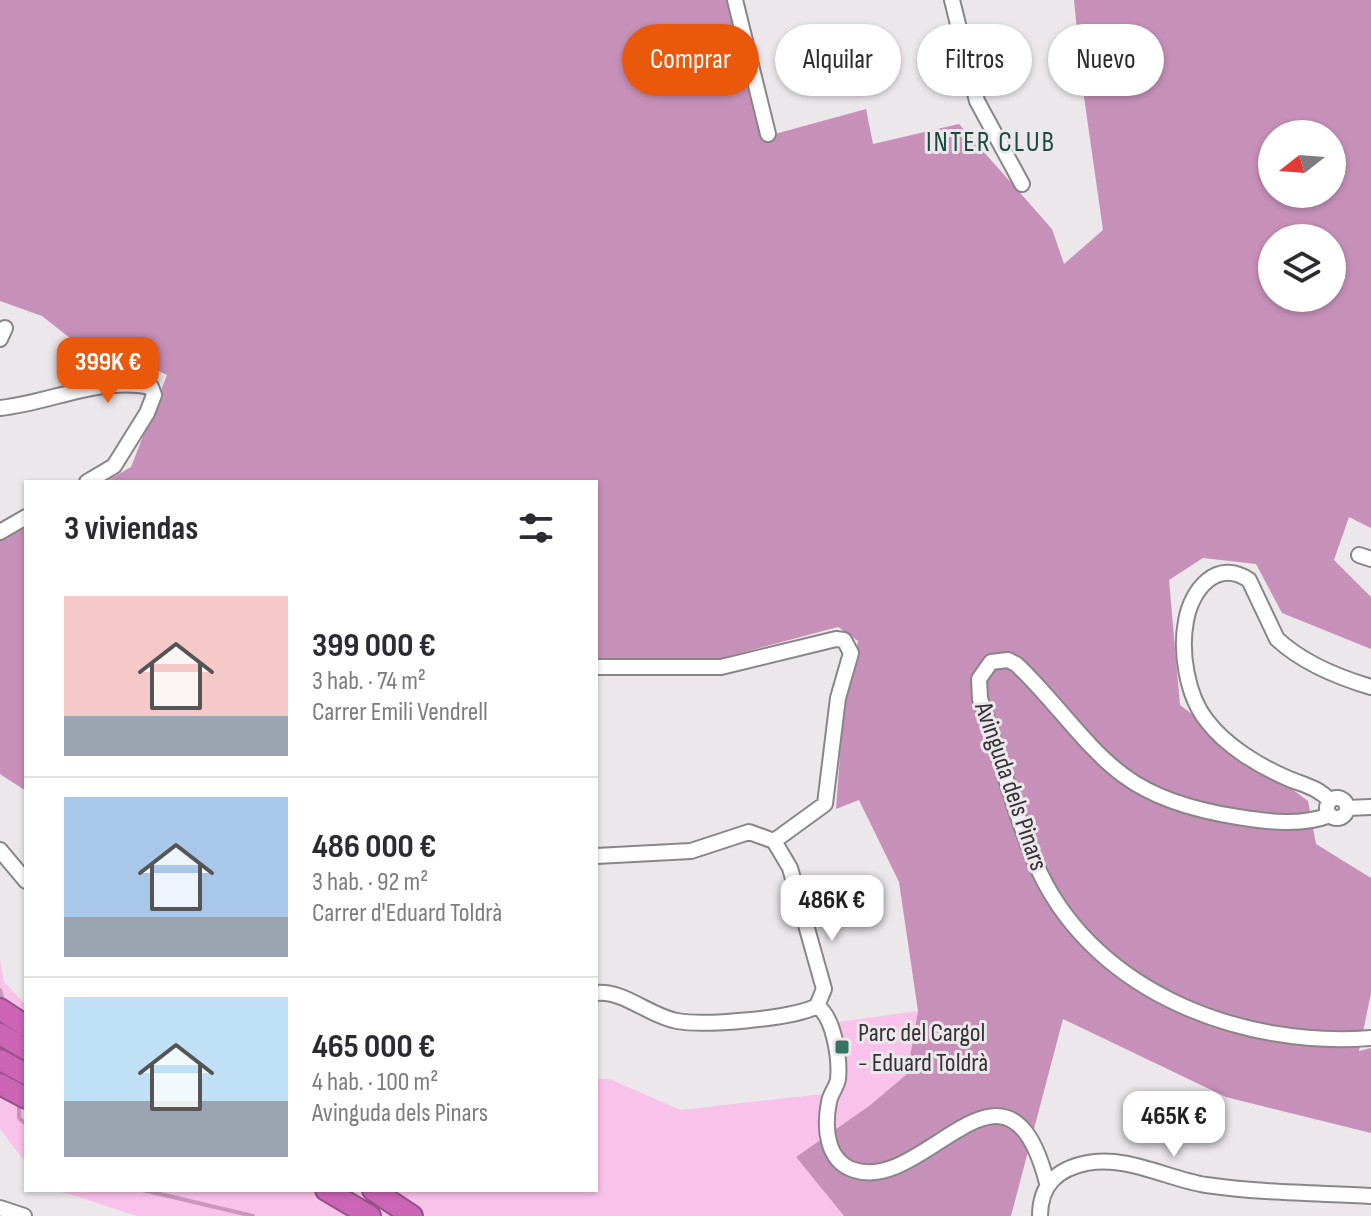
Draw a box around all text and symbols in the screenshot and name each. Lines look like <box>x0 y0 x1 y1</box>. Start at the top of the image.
chip: Comprar <box>622 24 759 96</box>
chip: Alquilar <box>775 24 901 96</box>
chip: Filtros <box>917 24 1032 96</box>
chip: Nuevo <box>1048 24 1164 96</box>
north arrow <box>1258 120 1346 208</box>
map controls <box>1258 120 1346 312</box>
district label: INTER CLUB <box>926 126 1056 159</box>
button: layers <box>1258 224 1346 312</box>
pin: 399K € <box>43 337 173 405</box>
text: 399K € <box>75 347 141 378</box>
icon: filters <box>514 506 558 550</box>
text: 3 viviendas <box>64 508 198 549</box>
text: 399 000 € <box>312 625 436 666</box>
icon: home <box>128 628 224 724</box>
text: 3 hab. · 74 m² <box>312 666 426 697</box>
text: Carrer Emili Vendrell <box>312 697 488 728</box>
street label: Avinguda dels Pinars <box>967 697 1054 875</box>
text: 486 000 € <box>312 826 436 867</box>
icon: home <box>128 829 224 925</box>
text: 3 hab. · 92 m² <box>312 867 428 898</box>
pin: 486K € <box>767 875 897 943</box>
text: 486K € <box>799 885 865 916</box>
text: Carrer d'Eduard Toldrà <box>312 898 502 929</box>
place label: Parc del Cargol - Eduard Toldrà <box>858 1018 988 1079</box>
text: 465 000 € <box>312 1026 435 1067</box>
icon: home <box>128 1029 224 1125</box>
marker: Parc del Cargol - Eduard Toldrà <box>833 1038 851 1056</box>
text: 4 hab. · 100 m² <box>312 1067 438 1098</box>
pin: 465K € <box>1109 1091 1239 1159</box>
text: Avinguda dels Pinars <box>312 1098 488 1129</box>
text: 465K € <box>1141 1101 1207 1132</box>

